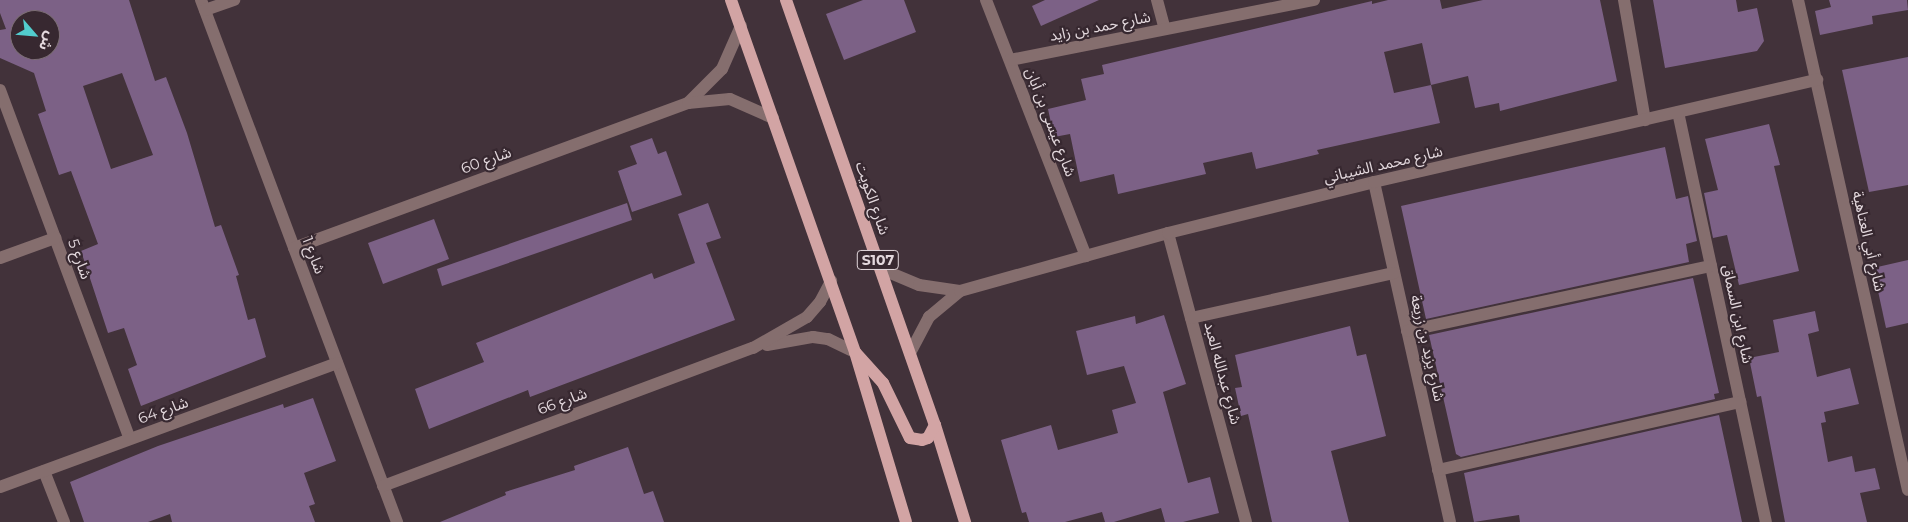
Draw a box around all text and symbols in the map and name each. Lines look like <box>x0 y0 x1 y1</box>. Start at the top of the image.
street label: شارع حمد بن زايد <box>1048 7 1152 45</box>
north arrow <box>10 10 60 60</box>
text: ش <box>35 29 60 54</box>
street label: شارع عيسى بن أبان <box>1022 65 1080 179</box>
street label: شارع محمد الشيباني <box>1322 142 1444 186</box>
street label: شارع 60 <box>458 143 514 177</box>
street label: شارع الكويت <box>852 159 894 237</box>
street label: شارع أبي العتاهية <box>1849 189 1889 293</box>
street label: شارع 1 <box>299 234 329 276</box>
street label: شارع 5 <box>64 236 96 282</box>
road number: S107 <box>857 248 899 272</box>
street label: شارع ابن السماق <box>1719 263 1757 365</box>
street label: شارع يزيد بن زريعة <box>1407 293 1449 403</box>
street label: شارع عبدالله العبد <box>1201 320 1245 426</box>
street label: شارع 66 <box>535 384 589 418</box>
street label: شارع 64 <box>135 393 191 427</box>

